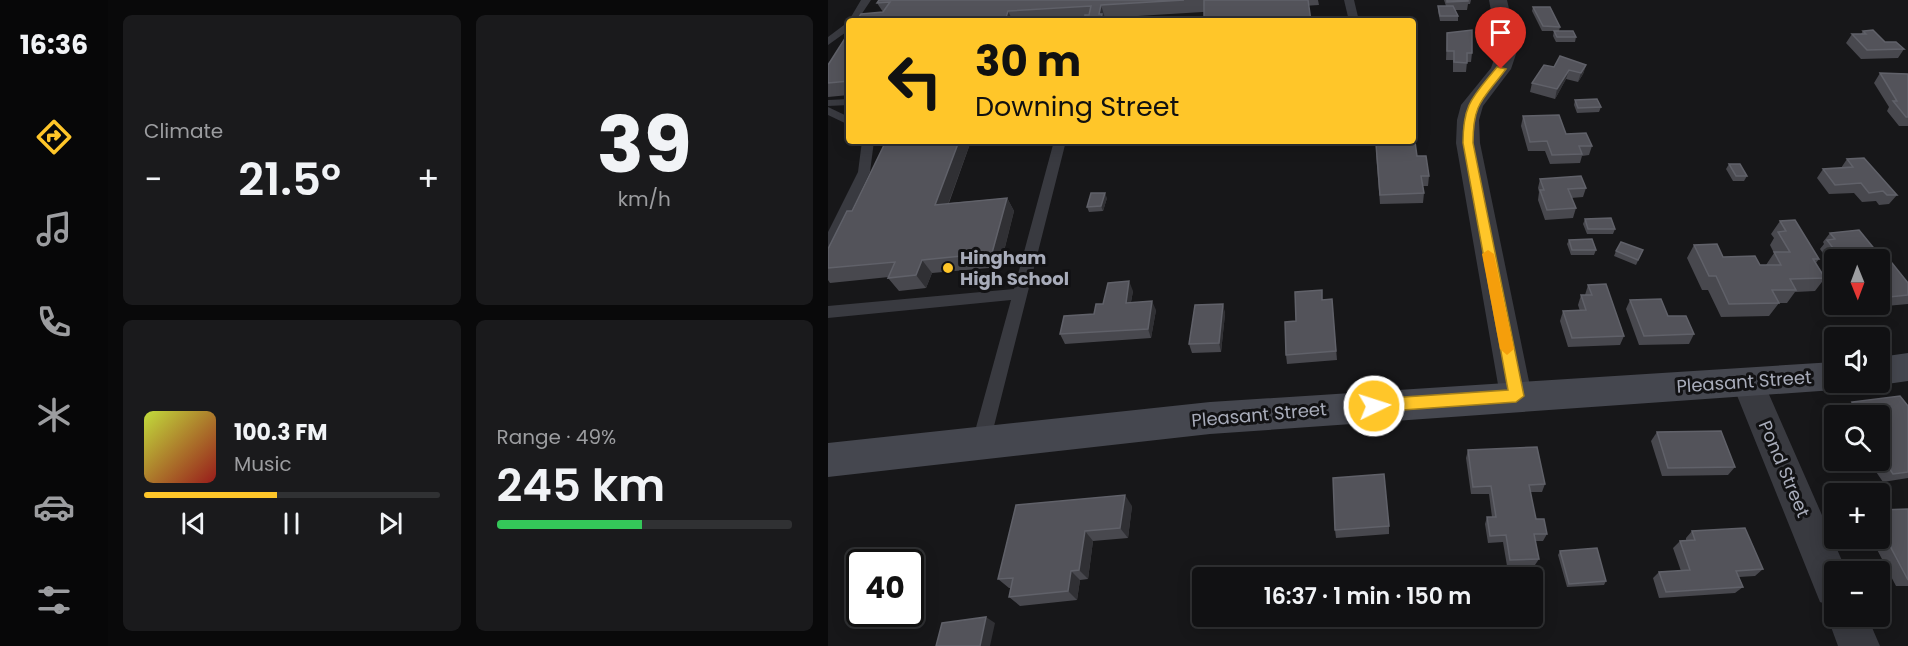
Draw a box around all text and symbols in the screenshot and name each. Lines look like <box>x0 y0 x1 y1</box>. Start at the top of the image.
pin <box>1475 7 1526 69</box>
icon: arrive <box>1484 16 1517 49</box>
text: 16:36 <box>20 26 88 63</box>
text: 30 m <box>975 32 1081 91</box>
icon: left <box>876 42 954 120</box>
text: Downing Street <box>975 88 1179 125</box>
text: 39 <box>597 90 692 199</box>
icon: directions <box>33 116 75 158</box>
text: Climate <box>144 117 223 145</box>
text: 21.5° <box>238 148 341 211</box>
text: − <box>144 156 162 203</box>
text: + <box>417 156 439 203</box>
text: km/h <box>618 185 671 213</box>
icon: music <box>33 208 75 250</box>
place label: Hingham High School <box>960 245 1069 291</box>
north arrow <box>1824 249 1890 315</box>
map controls <box>1824 249 1890 627</box>
marker: Hingham High School <box>941 261 955 275</box>
icon: phone <box>33 301 75 343</box>
button: sound <box>1824 327 1890 393</box>
street label: Pleasant Street <box>1676 364 1812 399</box>
position arrow <box>1342 374 1406 438</box>
icon: climate <box>33 394 75 436</box>
street label: Pleasant Street <box>1190 396 1327 433</box>
button: search <box>1824 405 1890 471</box>
street label: Pond Street <box>1753 416 1816 521</box>
text: 100.3 FM <box>234 417 327 448</box>
text: Range · 49% <box>497 423 616 451</box>
text: Music <box>234 450 292 478</box>
text: 245 km <box>497 454 665 517</box>
button: + <box>1824 483 1890 549</box>
icon: car <box>33 486 75 528</box>
icon: previous <box>177 507 210 540</box>
icon: pause <box>275 507 308 540</box>
icon: next <box>374 507 407 540</box>
speed limit sign: 40 <box>846 549 924 627</box>
button: − <box>1824 561 1890 627</box>
icon: filters <box>33 579 75 621</box>
text: 16:37 · 1 min · 150 m <box>1264 581 1471 612</box>

